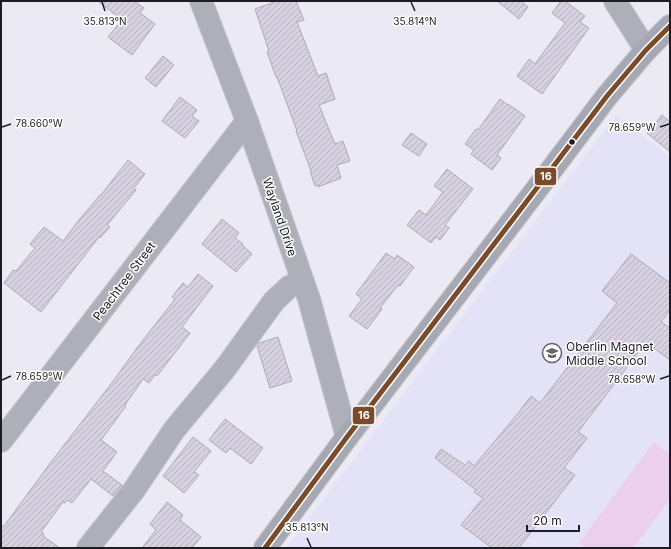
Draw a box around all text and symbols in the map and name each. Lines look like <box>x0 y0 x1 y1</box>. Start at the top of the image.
text: 35.813°N <box>83 15 127 27</box>
text: 35.814°N <box>393 15 437 27</box>
text: 78.660°W <box>15 117 63 129</box>
text: 78.659°W <box>609 121 656 133</box>
unlabelled marker <box>567 137 577 147</box>
line badge: 16 <box>534 167 557 186</box>
text: 16 <box>540 169 552 183</box>
street label: Wayland Drive <box>260 176 300 258</box>
street label: Peachtree Street <box>89 239 159 323</box>
place label: Oberlin Magnet Middle School <box>566 339 654 368</box>
school or university icon: Oberlin Magnet Middle School <box>541 342 563 364</box>
text: 78.659°W <box>16 370 63 382</box>
text: 78.658°W <box>609 373 656 385</box>
line badge: 16 <box>352 406 375 425</box>
text: 16 <box>358 408 370 422</box>
scale bar <box>527 507 579 533</box>
text: 20 m <box>533 513 562 528</box>
text: 35.813°N <box>285 521 329 533</box>

